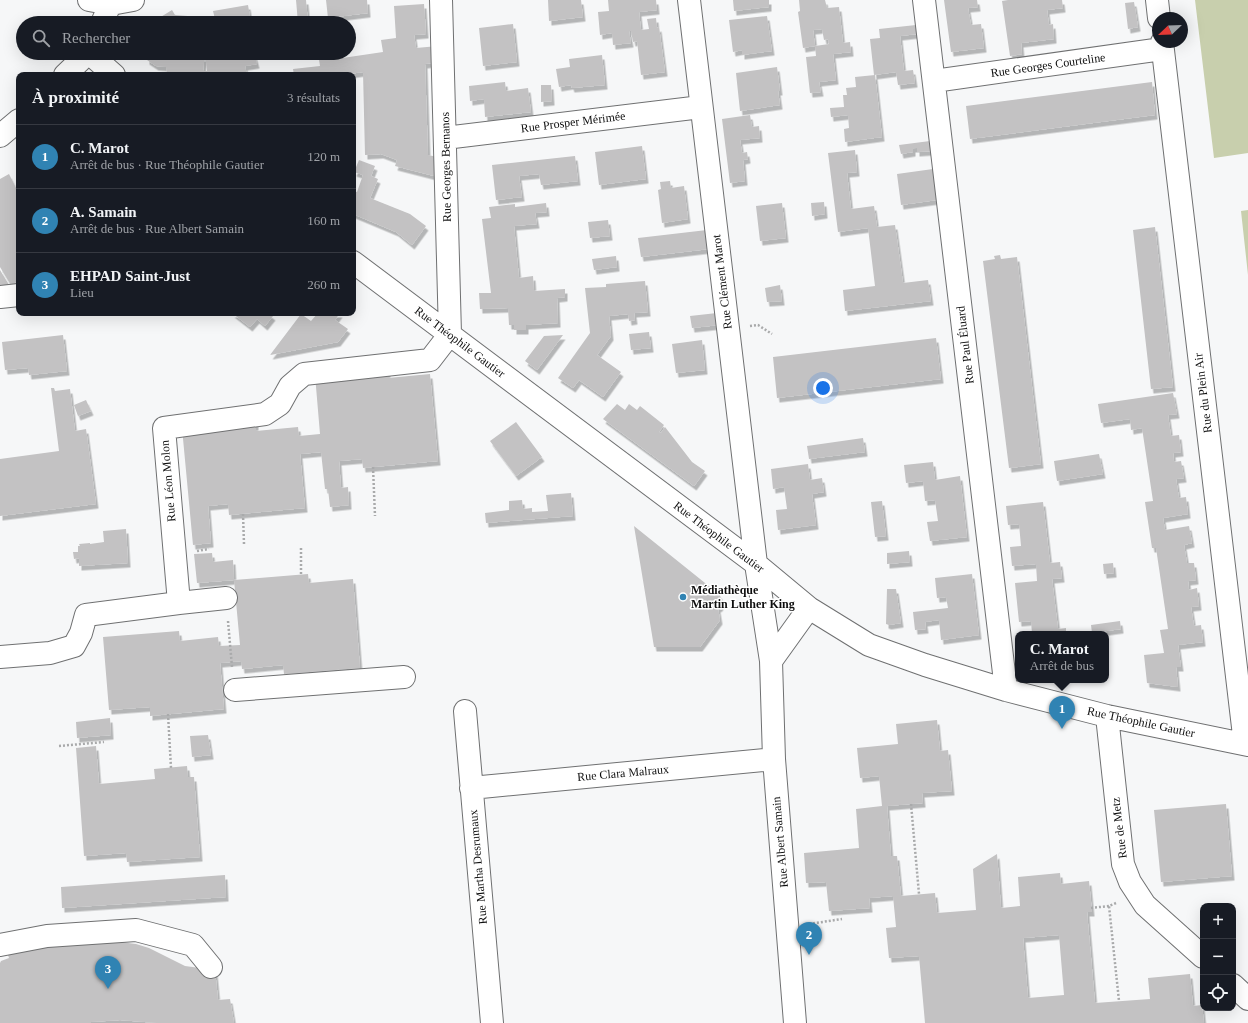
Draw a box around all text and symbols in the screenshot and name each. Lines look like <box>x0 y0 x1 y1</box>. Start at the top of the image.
north arrow <box>1152 12 1188 48</box>
search box <box>16 16 356 60</box>
icon: search <box>30 27 52 49</box>
text: Rechercher <box>62 30 130 46</box>
street label: Rue Georges Courteline <box>990 50 1106 80</box>
text: À proximité <box>32 88 119 107</box>
text: 3 résultats <box>287 90 340 105</box>
street label: Rue Prosper Mérimée <box>520 109 626 135</box>
street label: Rue Georges Bernanos <box>438 111 454 222</box>
text: C. Marot <box>70 140 129 156</box>
text: 1 <box>42 149 48 164</box>
text: 120 m <box>307 149 340 164</box>
text: Arrêt de bus · Rue Théophile Gautier <box>70 157 264 172</box>
text: A. Samain <box>70 204 137 220</box>
text: 2 <box>42 213 48 228</box>
text: 160 m <box>307 213 340 228</box>
text: Arrêt de bus · Rue Albert Samain <box>70 221 244 236</box>
street label: Rue Clément Marot <box>709 233 735 330</box>
text: EHPAD Saint-Just <box>70 268 190 284</box>
text: 3 <box>42 277 48 292</box>
text: 260 m <box>307 277 340 292</box>
text: Lieu <box>70 285 94 300</box>
street label: Rue Théophile Gautier <box>412 303 508 381</box>
street label: Rue Paul Éluard <box>953 305 977 385</box>
street label: Rue du Plein Air <box>1191 352 1215 434</box>
your location <box>813 378 833 398</box>
street label: Rue Léon Molon <box>157 440 179 522</box>
street label: Rue Théophile Gautier <box>671 498 767 576</box>
place label: Médiathèque Martin Luther King <box>691 583 795 611</box>
marker: Médiathèque Martin Luther King <box>678 592 688 602</box>
popup <box>1015 631 1109 683</box>
text: C. Marot <box>1030 641 1089 657</box>
text: Arrêt de bus <box>1030 658 1094 673</box>
pin: 1 <box>1049 696 1075 729</box>
street label: Rue Théophile Gautier <box>1086 704 1196 740</box>
street label: Rue Clara Malraux <box>577 762 669 784</box>
street label: Rue Albert Samain <box>769 796 791 888</box>
street label: Rue de Metz <box>1108 797 1130 859</box>
street label: Rue Martha Desrumaux <box>466 809 490 925</box>
map controls <box>1200 903 1236 1011</box>
button: + <box>1200 903 1236 939</box>
pin: 2 <box>796 922 822 955</box>
button: − <box>1200 939 1236 975</box>
pin: 3 <box>95 956 121 989</box>
button: locate <box>1200 975 1236 1011</box>

